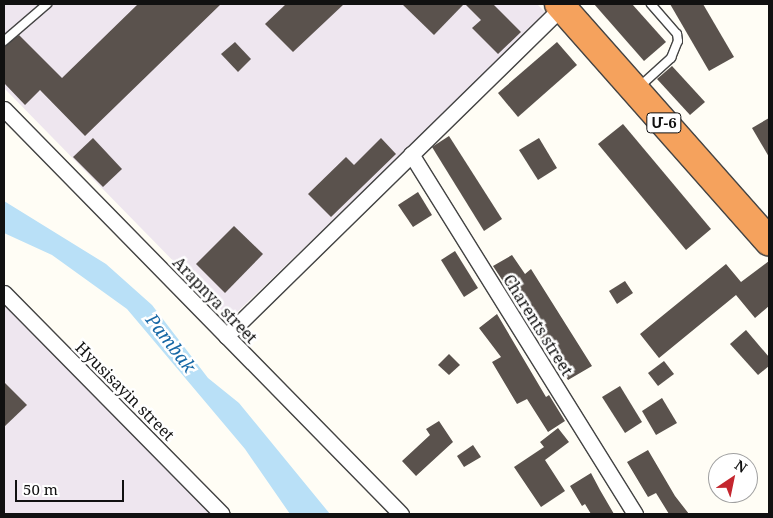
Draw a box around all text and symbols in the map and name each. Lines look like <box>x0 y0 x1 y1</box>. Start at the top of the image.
road number: Մ-6 <box>645 110 683 136</box>
street label: Arapnya street <box>169 253 261 347</box>
street label: Charents street <box>499 271 577 379</box>
water label: Pambak <box>141 309 201 377</box>
street label: Hyusisayin street <box>72 338 178 444</box>
north arrow <box>708 453 758 503</box>
text: N <box>731 455 751 477</box>
scale bar <box>18 470 126 502</box>
text: 50 m <box>23 479 58 499</box>

